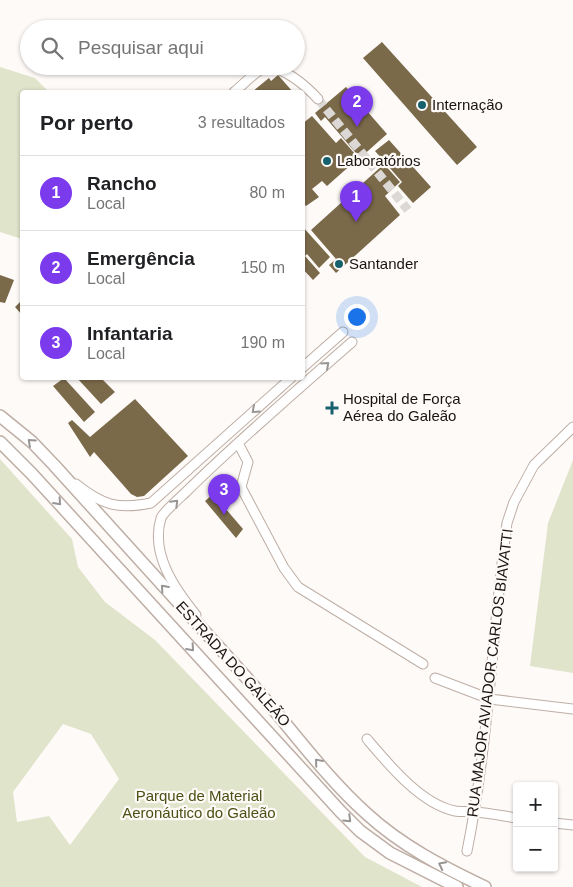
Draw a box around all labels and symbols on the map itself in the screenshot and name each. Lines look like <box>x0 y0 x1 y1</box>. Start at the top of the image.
pin: 2 <box>341 86 373 127</box>
place label: Internação <box>432 96 503 113</box>
marker: Internação <box>416 99 428 111</box>
place label: Laboratórios <box>337 152 420 169</box>
marker: Laboratórios <box>321 155 333 167</box>
pin: 1 <box>340 181 372 222</box>
place label: Santander <box>349 255 418 272</box>
marker: Santander <box>333 258 345 270</box>
your location <box>344 304 370 330</box>
one-way arrow <box>320 362 329 371</box>
place label: Hospital de Força Aérea do Galeão <box>343 390 461 424</box>
marker: Hospital de Força Aérea do Galeão <box>325 401 339 415</box>
one-way arrow <box>252 404 261 413</box>
one-way arrow <box>27 439 36 448</box>
pin: 3 <box>208 474 240 515</box>
one-way arrow <box>52 496 61 505</box>
one-way arrow <box>169 500 178 509</box>
street label: RUA MAJOR AVIADOR CARLOS BIAVATTI <box>463 528 516 818</box>
one-way arrow <box>161 584 170 593</box>
street label: ESTRADA DO GALEÃO <box>173 598 294 730</box>
one-way arrow <box>185 643 194 652</box>
one-way arrow <box>315 759 324 768</box>
park label: Parque de Material Aeronáutico do Galeão <box>122 787 276 821</box>
one-way arrow <box>343 813 352 822</box>
one-way arrow <box>438 861 447 871</box>

